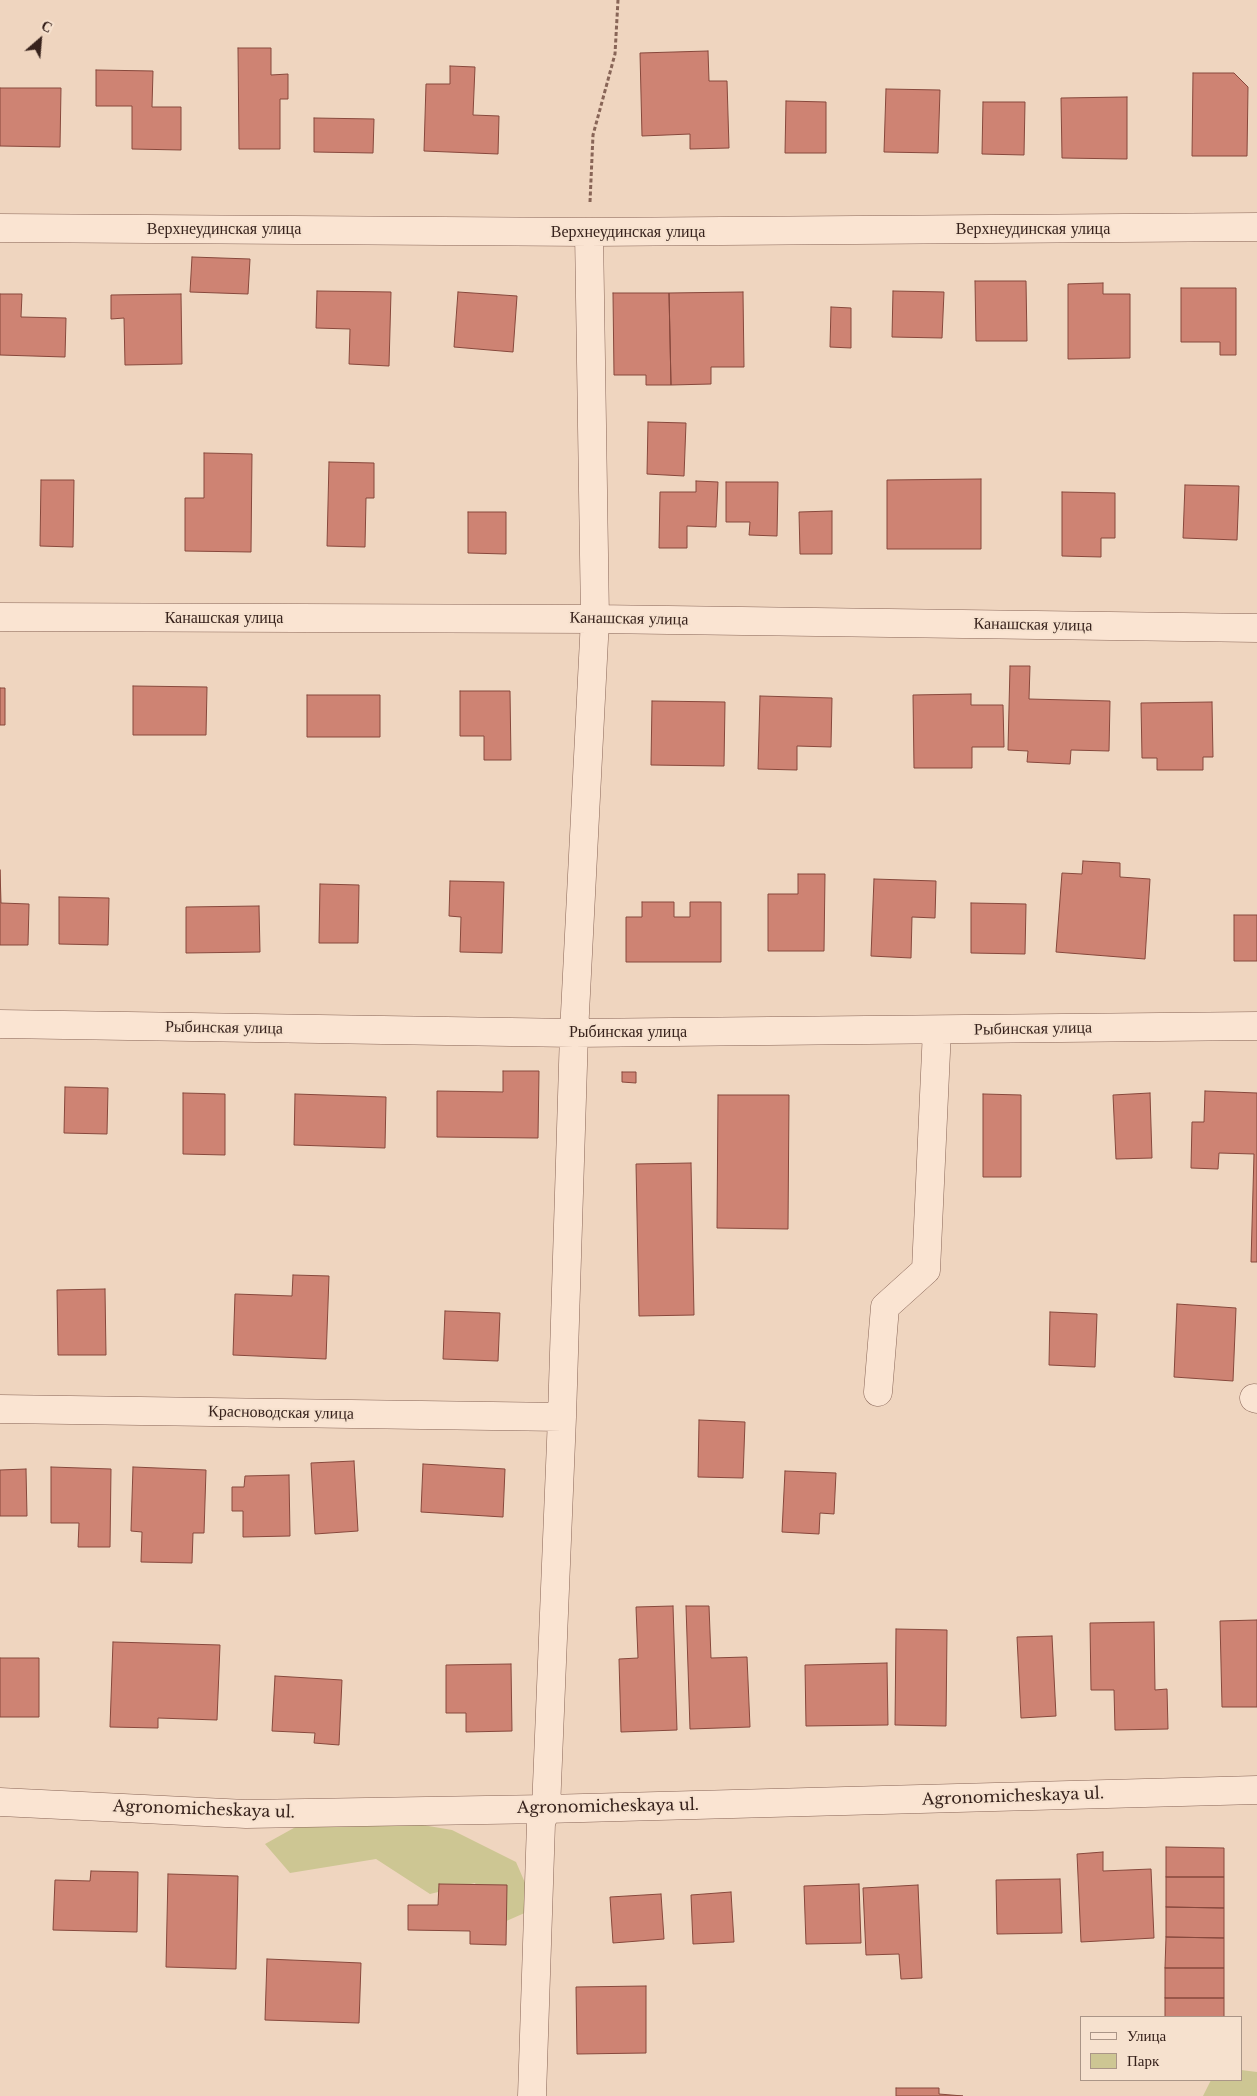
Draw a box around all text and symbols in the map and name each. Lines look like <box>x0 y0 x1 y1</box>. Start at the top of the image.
north arrow <box>15 15 65 65</box>
text: С <box>38 16 55 37</box>
street label: Верхнеудинская улица <box>147 219 301 239</box>
street label: Верхнеудинская улица <box>956 219 1110 239</box>
street label: Верхнеудинская улица <box>551 222 705 242</box>
street label: Канашская улица <box>165 608 283 628</box>
street label: Канашская улица <box>569 608 689 630</box>
street label: Канашская улица <box>973 614 1093 636</box>
street label: Рыбинская улица <box>165 1017 283 1039</box>
street label: Рыбинская улица <box>974 1018 1092 1040</box>
street label: Рыбинская улица <box>569 1022 687 1042</box>
street label: Красноводская улица <box>208 1402 354 1424</box>
street label: Agronomicheskaya ul. <box>922 1784 1104 1810</box>
street label: Agronomicheskaya ul. <box>517 1796 699 1818</box>
street label: Agronomicheskaya ul. <box>113 1797 295 1823</box>
legend <box>1080 2016 1242 2081</box>
text: Улица <box>1127 2026 1166 2045</box>
text: Парк <box>1127 2051 1159 2070</box>

